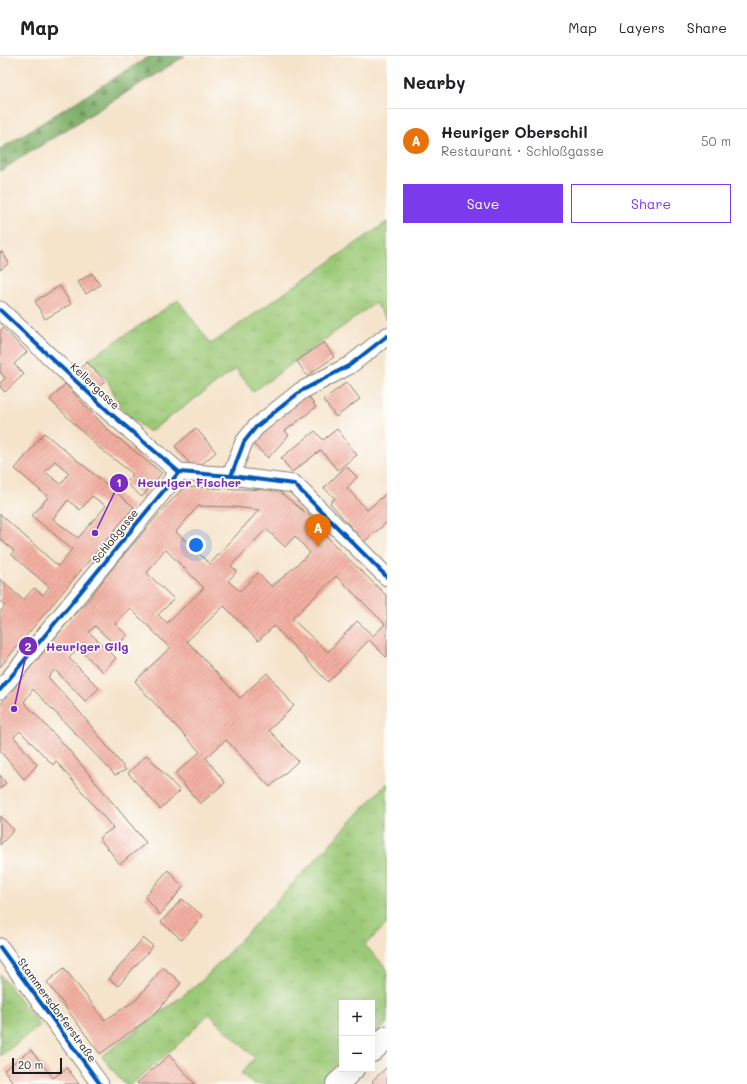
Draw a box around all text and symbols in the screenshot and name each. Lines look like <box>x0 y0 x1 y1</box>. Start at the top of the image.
text: Map <box>20 15 59 40</box>
text: Map <box>568 18 597 37</box>
text: Layers <box>619 18 665 37</box>
text: Share <box>687 18 727 37</box>
text: Nearby <box>403 71 465 93</box>
text: Heuriger Oberschil <box>441 122 587 142</box>
text: A <box>411 132 421 149</box>
text: 50 m <box>701 132 731 149</box>
text: Restaurant · Schloßgasse <box>441 142 604 159</box>
button: Save <box>403 184 563 223</box>
button: Share <box>571 184 731 223</box>
street label: Kellergasse <box>68 359 123 412</box>
callout: Heuriger Fischer <box>109 471 249 495</box>
text: 1 <box>116 474 122 490</box>
text: Heuriger Fischer <box>137 474 241 490</box>
street label: Schloßgasse <box>88 505 141 566</box>
pin: A <box>305 514 331 547</box>
your location <box>186 535 206 555</box>
callout: Heuriger Gilg <box>18 634 136 658</box>
text: 2 <box>25 638 32 654</box>
text: Heuriger Gilg <box>46 638 128 654</box>
street label: Stammersdorferstraße <box>15 955 100 1065</box>
map controls <box>339 1000 375 1072</box>
button: + <box>339 1000 375 1036</box>
button: − <box>339 1036 375 1072</box>
scale bar <box>12 1056 62 1075</box>
text: 20 m <box>18 1057 43 1072</box>

